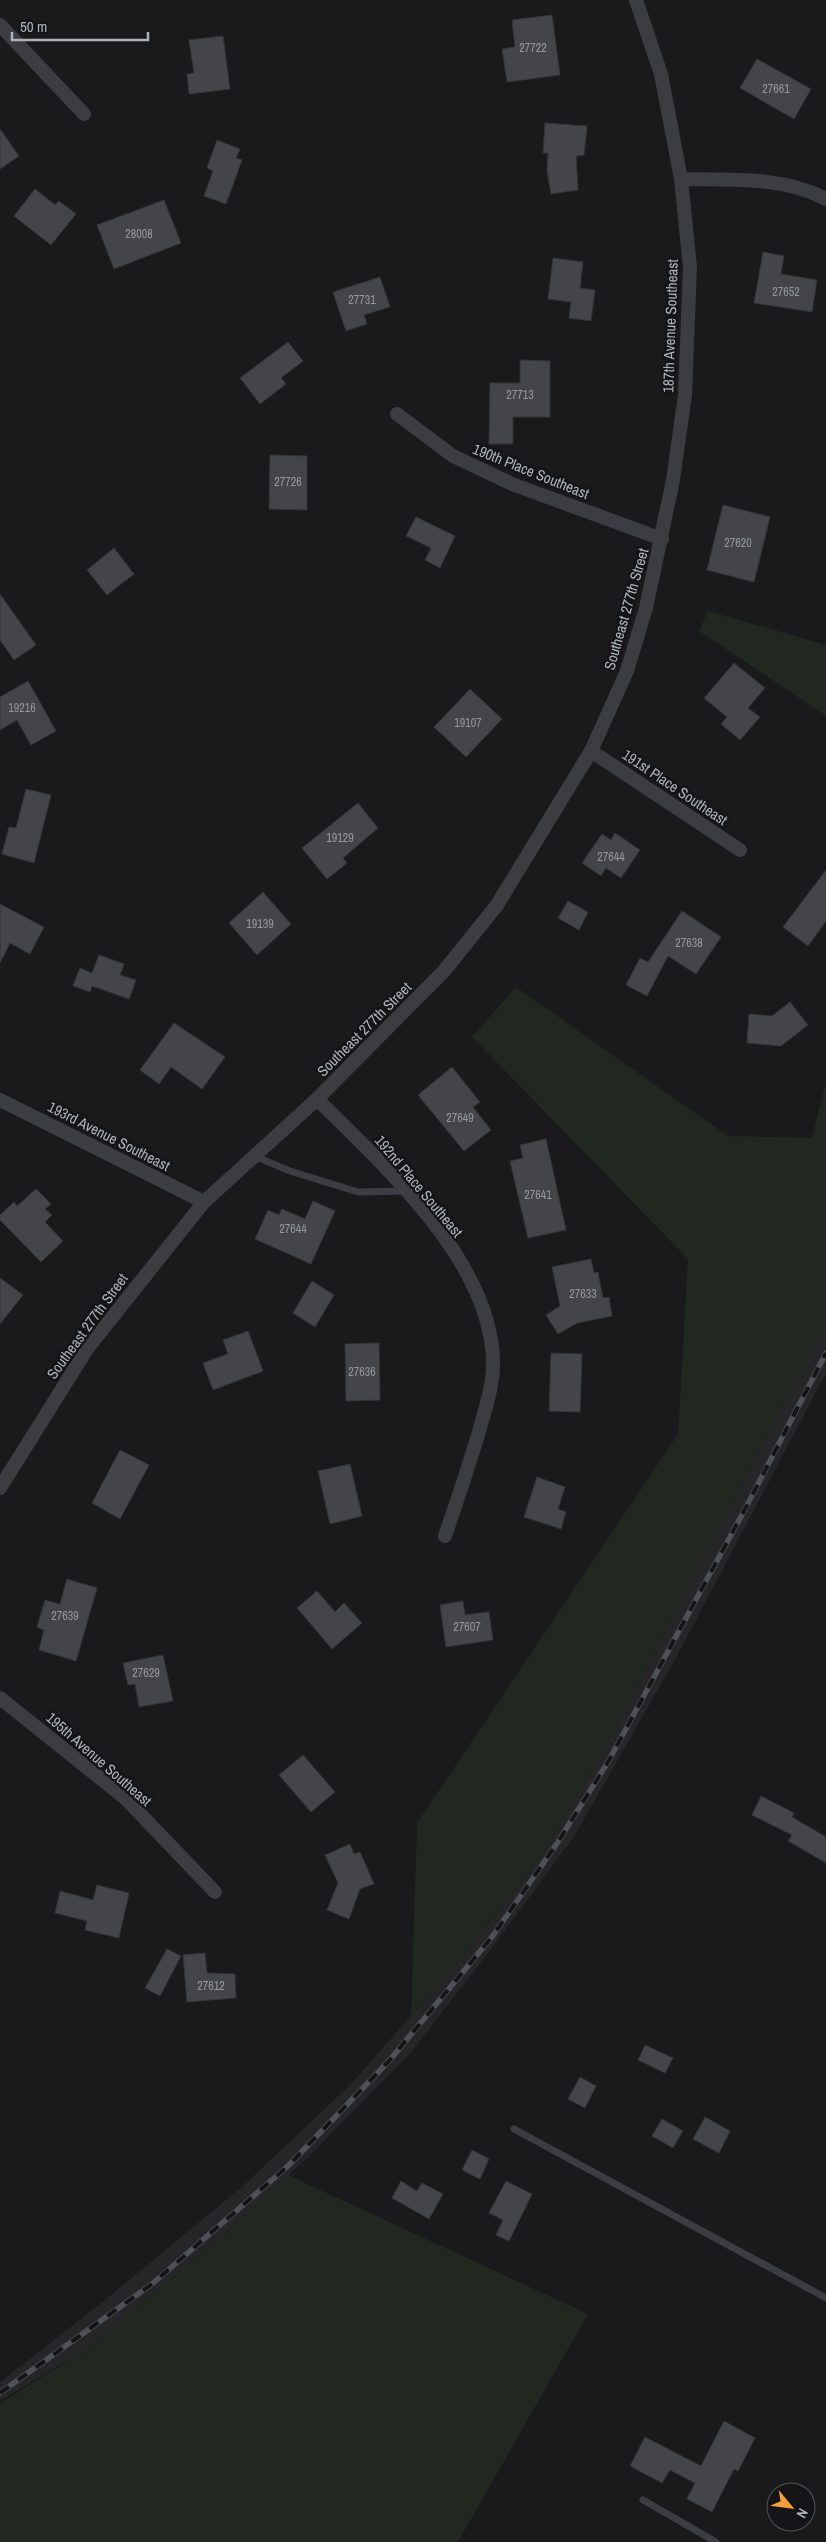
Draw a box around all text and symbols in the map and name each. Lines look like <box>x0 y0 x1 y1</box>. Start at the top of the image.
scale bar <box>12 10 149 42</box>
text: 50 m <box>20 16 47 37</box>
house number: 27722 <box>519 40 547 56</box>
house number: 27661 <box>762 81 790 97</box>
house number: 28008 <box>125 226 153 242</box>
street label: 187th Avenue Southeast <box>657 258 683 393</box>
house number: 27652 <box>772 284 800 300</box>
house number: 27731 <box>348 292 376 308</box>
house number: 27713 <box>506 387 534 403</box>
street label: 190th Place Southeast <box>470 438 593 504</box>
house number: 27726 <box>274 474 302 490</box>
house number: 27620 <box>724 535 752 551</box>
street label: Southeast 277th Street <box>599 545 654 672</box>
house number: 19216 <box>8 700 36 716</box>
house number: 19107 <box>454 715 482 731</box>
street label: 191st Place Southeast <box>618 744 732 830</box>
house number: 19129 <box>326 830 354 846</box>
house number: 27644 <box>597 849 625 865</box>
house number: 19139 <box>246 916 274 932</box>
house number: 27638 <box>675 935 703 951</box>
street label: Southeast 277th Street <box>312 977 416 1081</box>
street label: 193rd Avenue Southeast <box>44 1096 174 1176</box>
house number: 27649 <box>446 1110 474 1126</box>
street label: 192nd Place Southeast <box>370 1131 468 1242</box>
house number: 27641 <box>524 1187 552 1203</box>
house number: 27644 <box>279 1221 307 1237</box>
street label: Southeast 277th Street <box>42 1268 133 1383</box>
house number: 27633 <box>569 1286 597 1302</box>
house number: 27636 <box>348 1364 376 1380</box>
house number: 27639 <box>51 1608 79 1624</box>
house number: 27607 <box>453 1619 481 1635</box>
house number: 27629 <box>132 1665 160 1681</box>
street label: 195th Avenue Southeast <box>42 1707 157 1811</box>
house number: 27612 <box>197 1978 225 1994</box>
north arrow <box>766 2482 816 2532</box>
text: N <box>792 2505 812 2521</box>

